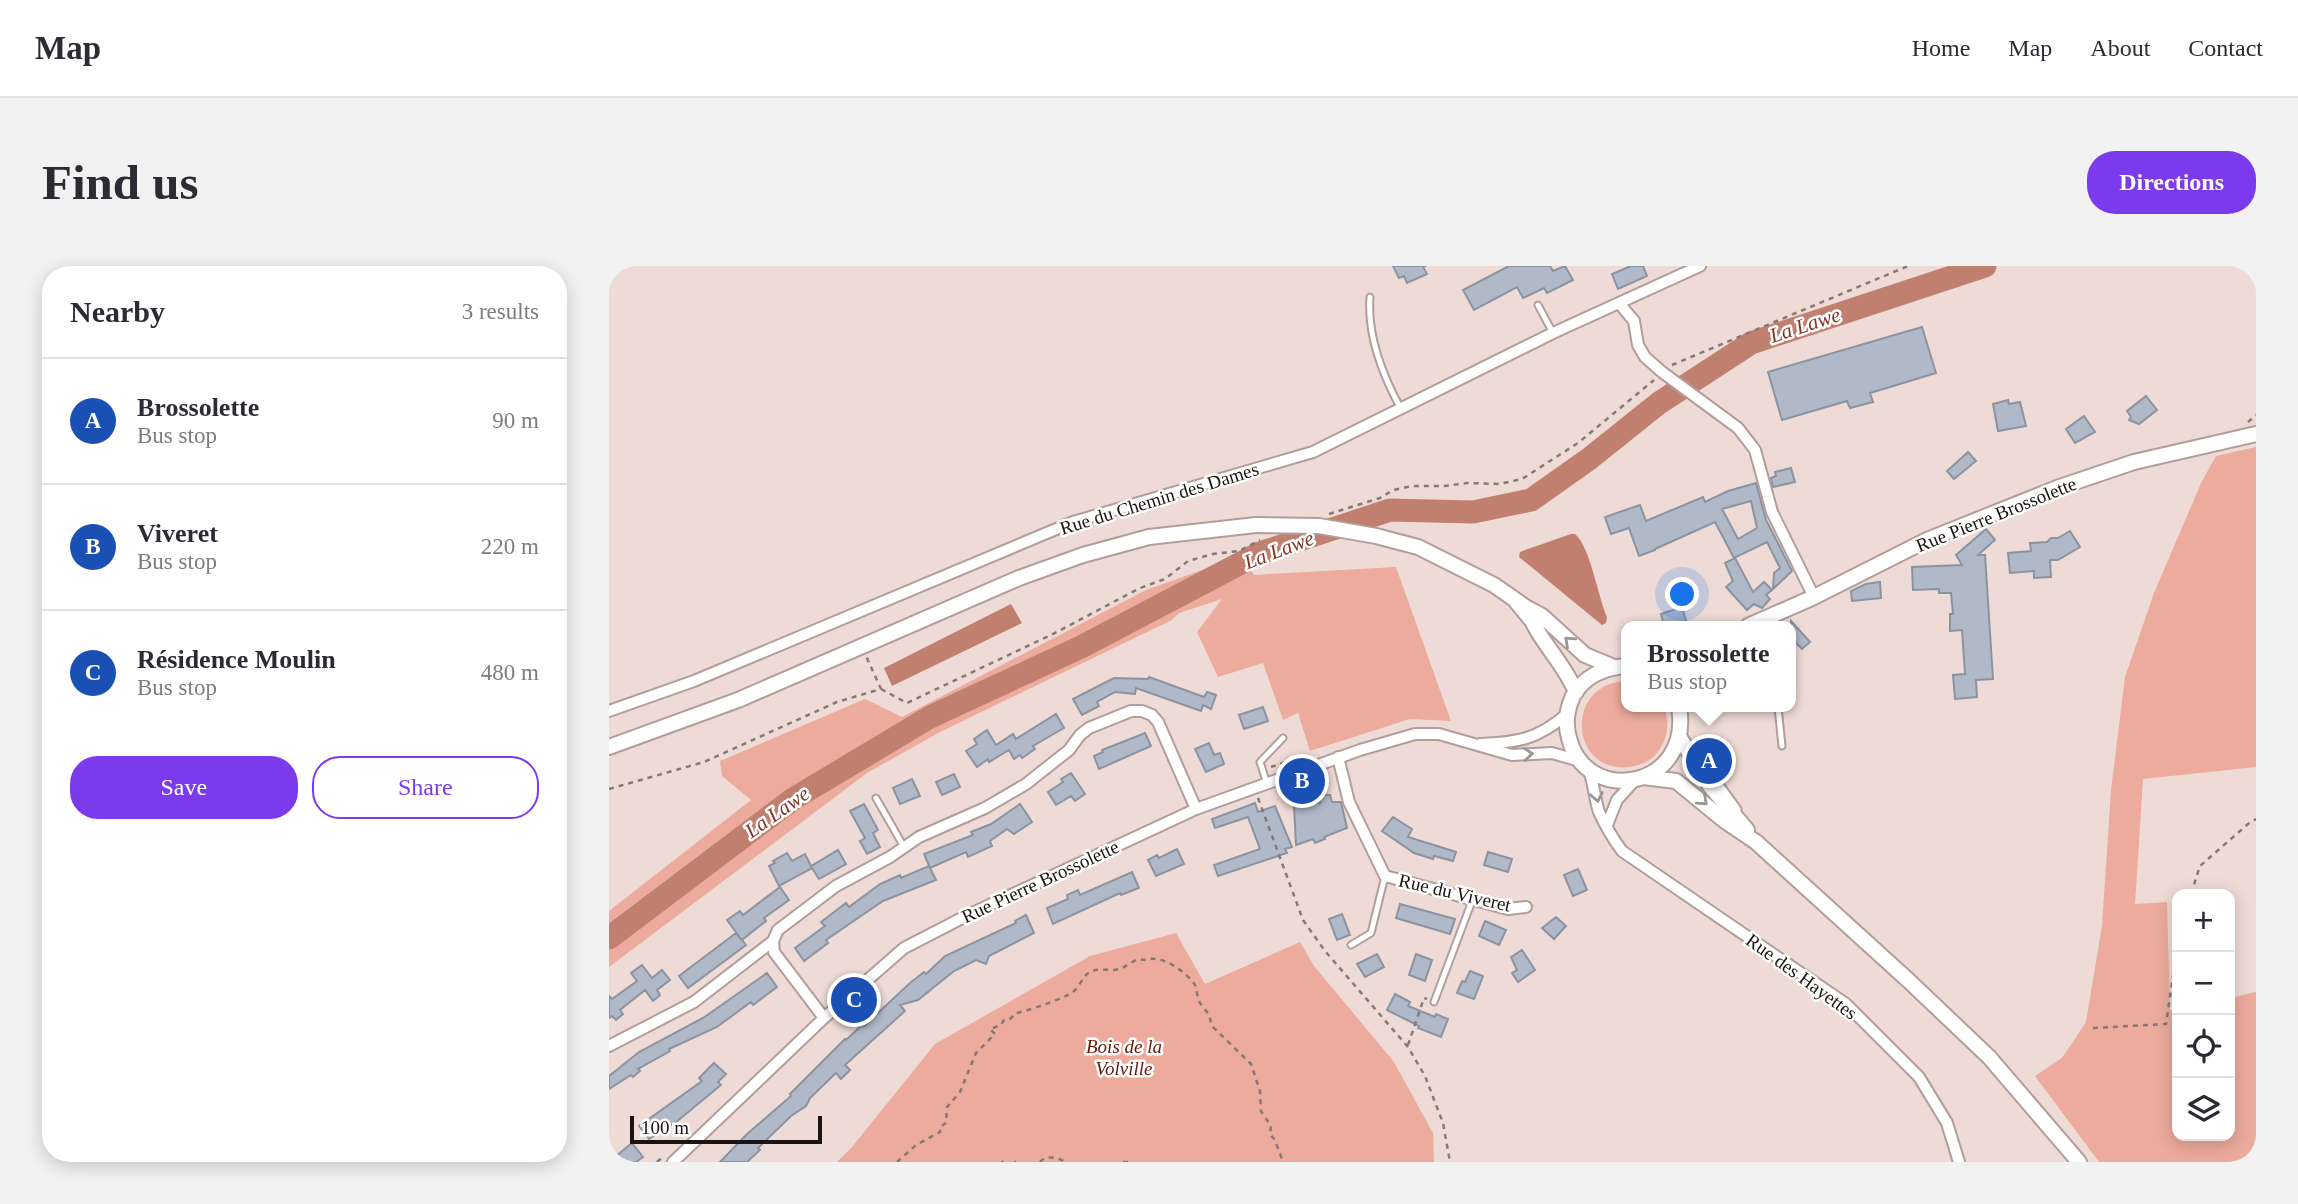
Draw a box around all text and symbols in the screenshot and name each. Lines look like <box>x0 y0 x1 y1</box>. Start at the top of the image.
text: Map <box>35 30 101 66</box>
text: Home <box>1912 35 1970 61</box>
text: Map <box>2008 35 2052 61</box>
text: About <box>2090 35 2150 61</box>
text: Contact <box>2188 35 2263 61</box>
button: Directions <box>2087 151 2256 214</box>
text: Find us <box>42 155 199 210</box>
text: Nearby <box>70 295 165 328</box>
text: 3 results <box>462 299 539 324</box>
water label: La Lawe <box>1766 302 1843 348</box>
text: Brossolette <box>137 393 259 422</box>
text: A <box>85 408 101 433</box>
text: 90 m <box>492 408 539 433</box>
text: Bus stop <box>137 423 217 448</box>
street label: Rue du Chemin des Dames <box>1057 458 1261 539</box>
street label: Rue Pierre Brossolette <box>1913 473 2079 556</box>
text: Viveret <box>137 519 218 548</box>
water label: La Lawe <box>1240 526 1317 575</box>
text: B <box>85 534 101 559</box>
text: 220 m <box>481 534 539 559</box>
text: Bus stop <box>137 549 217 574</box>
your location <box>1665 577 1699 611</box>
popup <box>1621 621 1796 712</box>
one-way arrow <box>1564 636 1577 649</box>
text: Brossolette <box>1647 639 1770 668</box>
text: Résidence Moulin <box>137 645 336 674</box>
text: C <box>85 660 101 685</box>
text: 480 m <box>481 660 539 685</box>
text: Bus stop <box>1647 669 1727 694</box>
text: Bus stop <box>137 675 217 700</box>
pin: A <box>1686 735 1732 787</box>
one-way arrow <box>1523 747 1534 762</box>
pin: B <box>1279 755 1325 807</box>
button: Save <box>70 756 298 819</box>
button: Share <box>312 756 539 819</box>
water label: La Lawe <box>739 781 814 843</box>
one-way arrow <box>1588 791 1603 803</box>
one-way arrow <box>1695 793 1708 805</box>
street label: Rue Pierre Brossolette <box>958 836 1122 927</box>
street label: Rue du Viveret <box>1397 869 1514 916</box>
map controls <box>2172 889 2235 1141</box>
button: + <box>2172 889 2235 952</box>
street label: Rue des Hayettes <box>1742 929 1861 1024</box>
button: − <box>2172 952 2235 1015</box>
pin: C <box>831 974 877 1026</box>
button: locate <box>2172 1015 2235 1078</box>
park label: Bois de la Volville <box>1086 1036 1162 1079</box>
button: layers <box>2172 1078 2235 1141</box>
scale bar <box>630 1113 823 1145</box>
text: 100 m <box>641 1117 689 1138</box>

